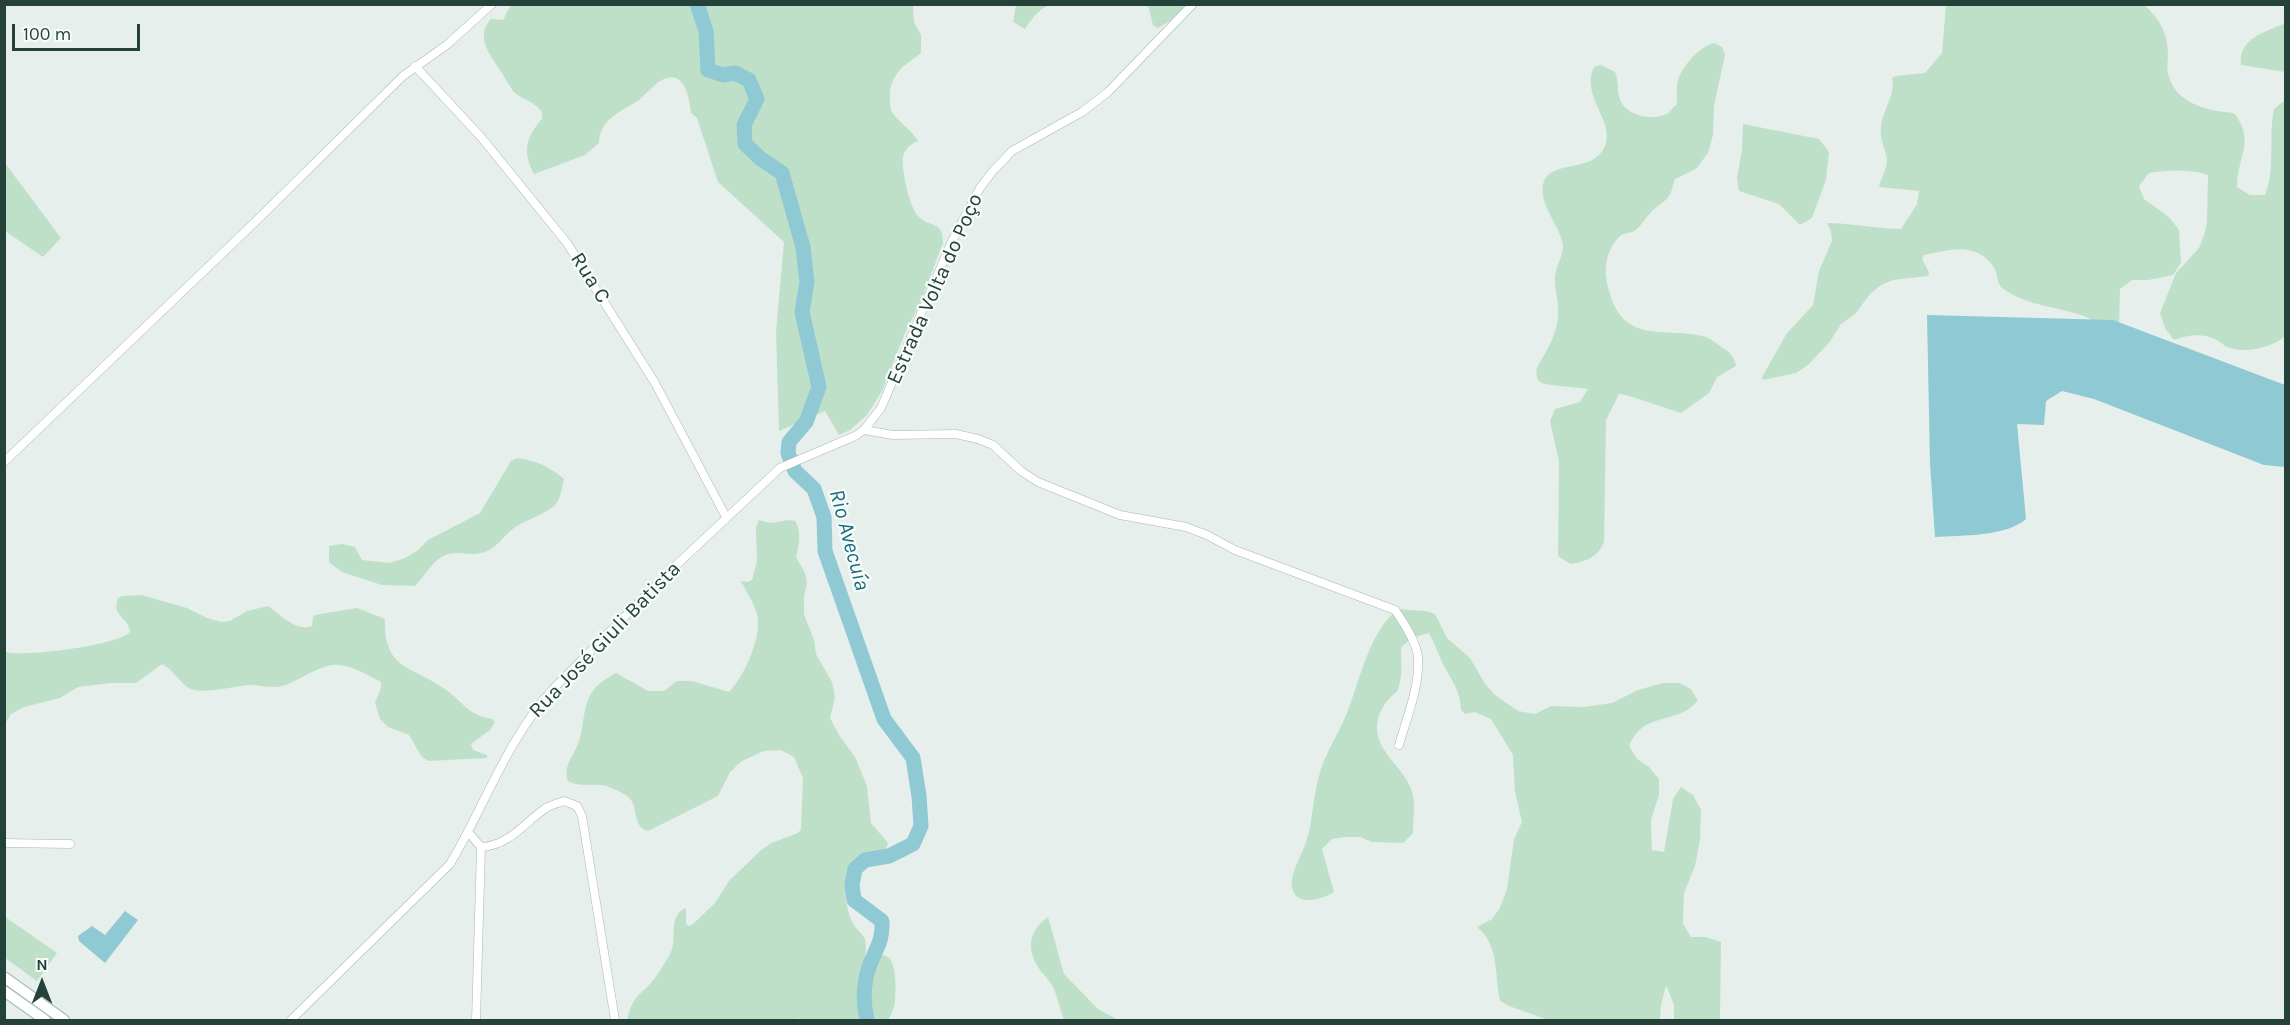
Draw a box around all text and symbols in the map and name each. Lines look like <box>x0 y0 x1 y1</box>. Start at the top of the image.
scale bar <box>15 12 142 50</box>
text: 100 m <box>23 23 71 45</box>
street label: Estrada Volta do Poço <box>882 190 988 388</box>
street label: Rua C <box>565 248 615 308</box>
water label: Rio Avecuía <box>823 486 875 594</box>
street label: Rua José Giuli Batista <box>524 557 686 723</box>
north arrow <box>12 953 72 1013</box>
text: N <box>36 955 48 974</box>

